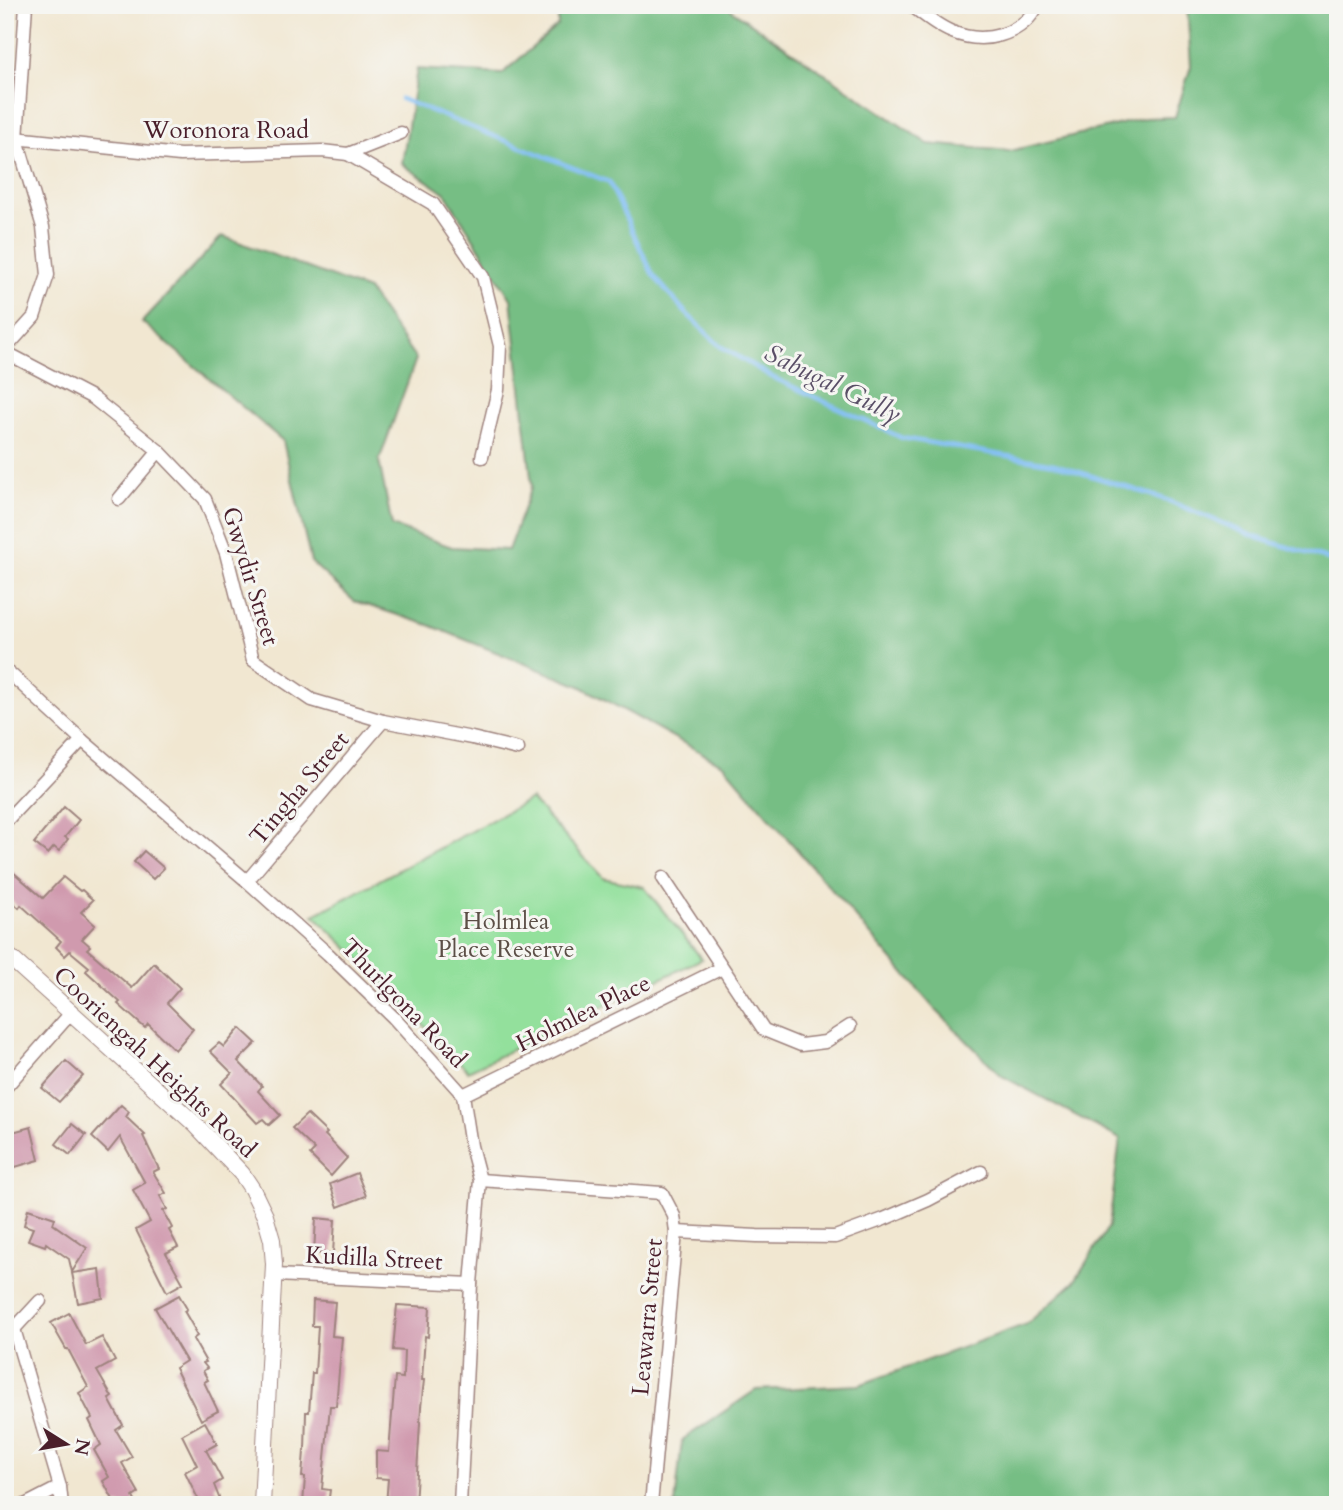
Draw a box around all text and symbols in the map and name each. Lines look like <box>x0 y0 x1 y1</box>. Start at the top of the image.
street label: Woronora Road <box>142 114 309 147</box>
water label: Sabugal Gully <box>759 335 907 432</box>
street label: Gwydir Street <box>214 503 287 650</box>
street label: Tingha Street <box>242 724 357 852</box>
park label: Holmlea Place Reserve <box>437 905 575 966</box>
street label: Thurlgona Road <box>333 931 474 1076</box>
street label: Cooriengah Heights Road <box>46 959 264 1166</box>
street label: Holmlea Place <box>510 967 656 1060</box>
street label: Leawarra Street <box>624 1237 671 1397</box>
street label: Kudilla Street <box>305 1238 444 1279</box>
north arrow <box>32 1408 102 1478</box>
text: N <box>67 1436 96 1458</box>

